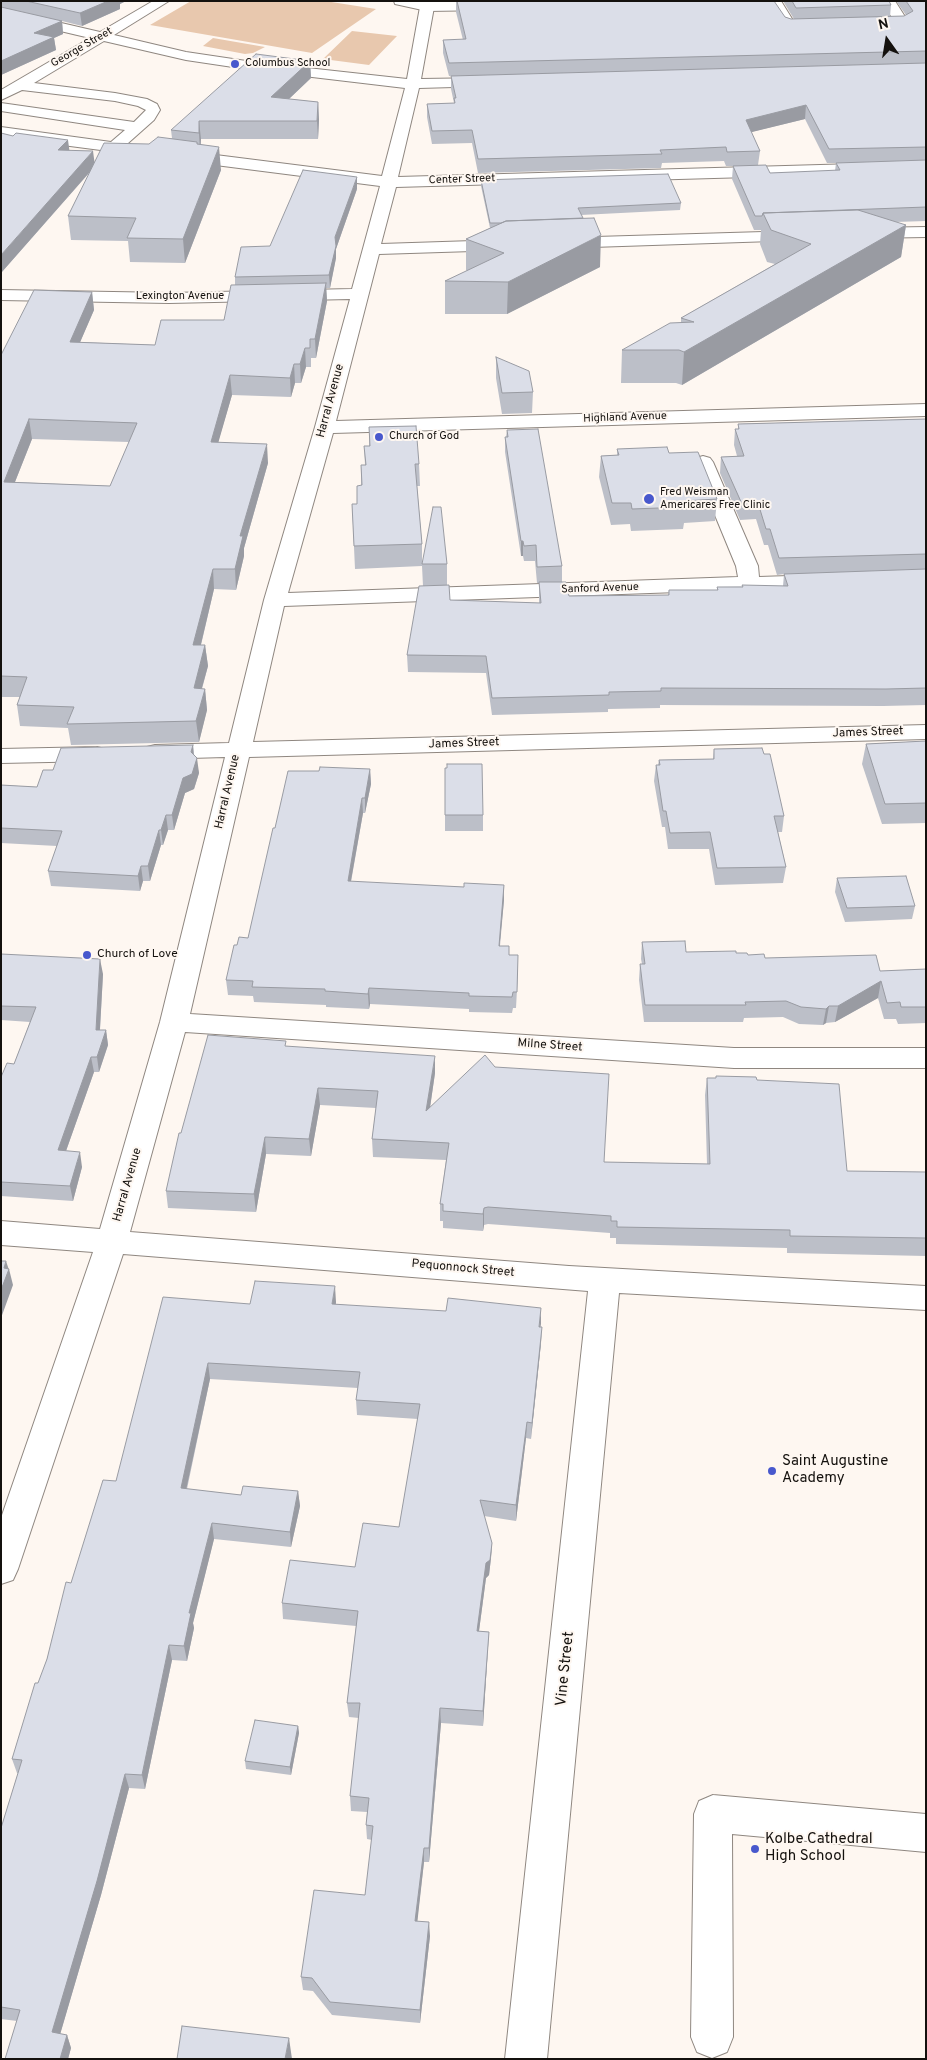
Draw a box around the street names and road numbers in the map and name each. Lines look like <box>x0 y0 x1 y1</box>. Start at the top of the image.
street label: George Street <box>49 25 115 71</box>
street label: Center Street <box>429 172 495 188</box>
street label: Lexington Avenue <box>136 290 224 304</box>
street label: Harral Avenue <box>314 362 348 440</box>
street label: Highland Avenue <box>583 410 667 426</box>
street label: Sanford Avenue <box>561 581 639 597</box>
street label: James Street <box>832 725 904 741</box>
street label: James Street <box>428 736 500 752</box>
street label: Harral Avenue <box>212 753 244 831</box>
street label: Milne Street <box>517 1037 583 1055</box>
street label: Harral Avenue <box>111 1147 145 1223</box>
street label: Pequonnock Street <box>411 1257 515 1281</box>
street label: Vine Street <box>553 1631 579 1707</box>

